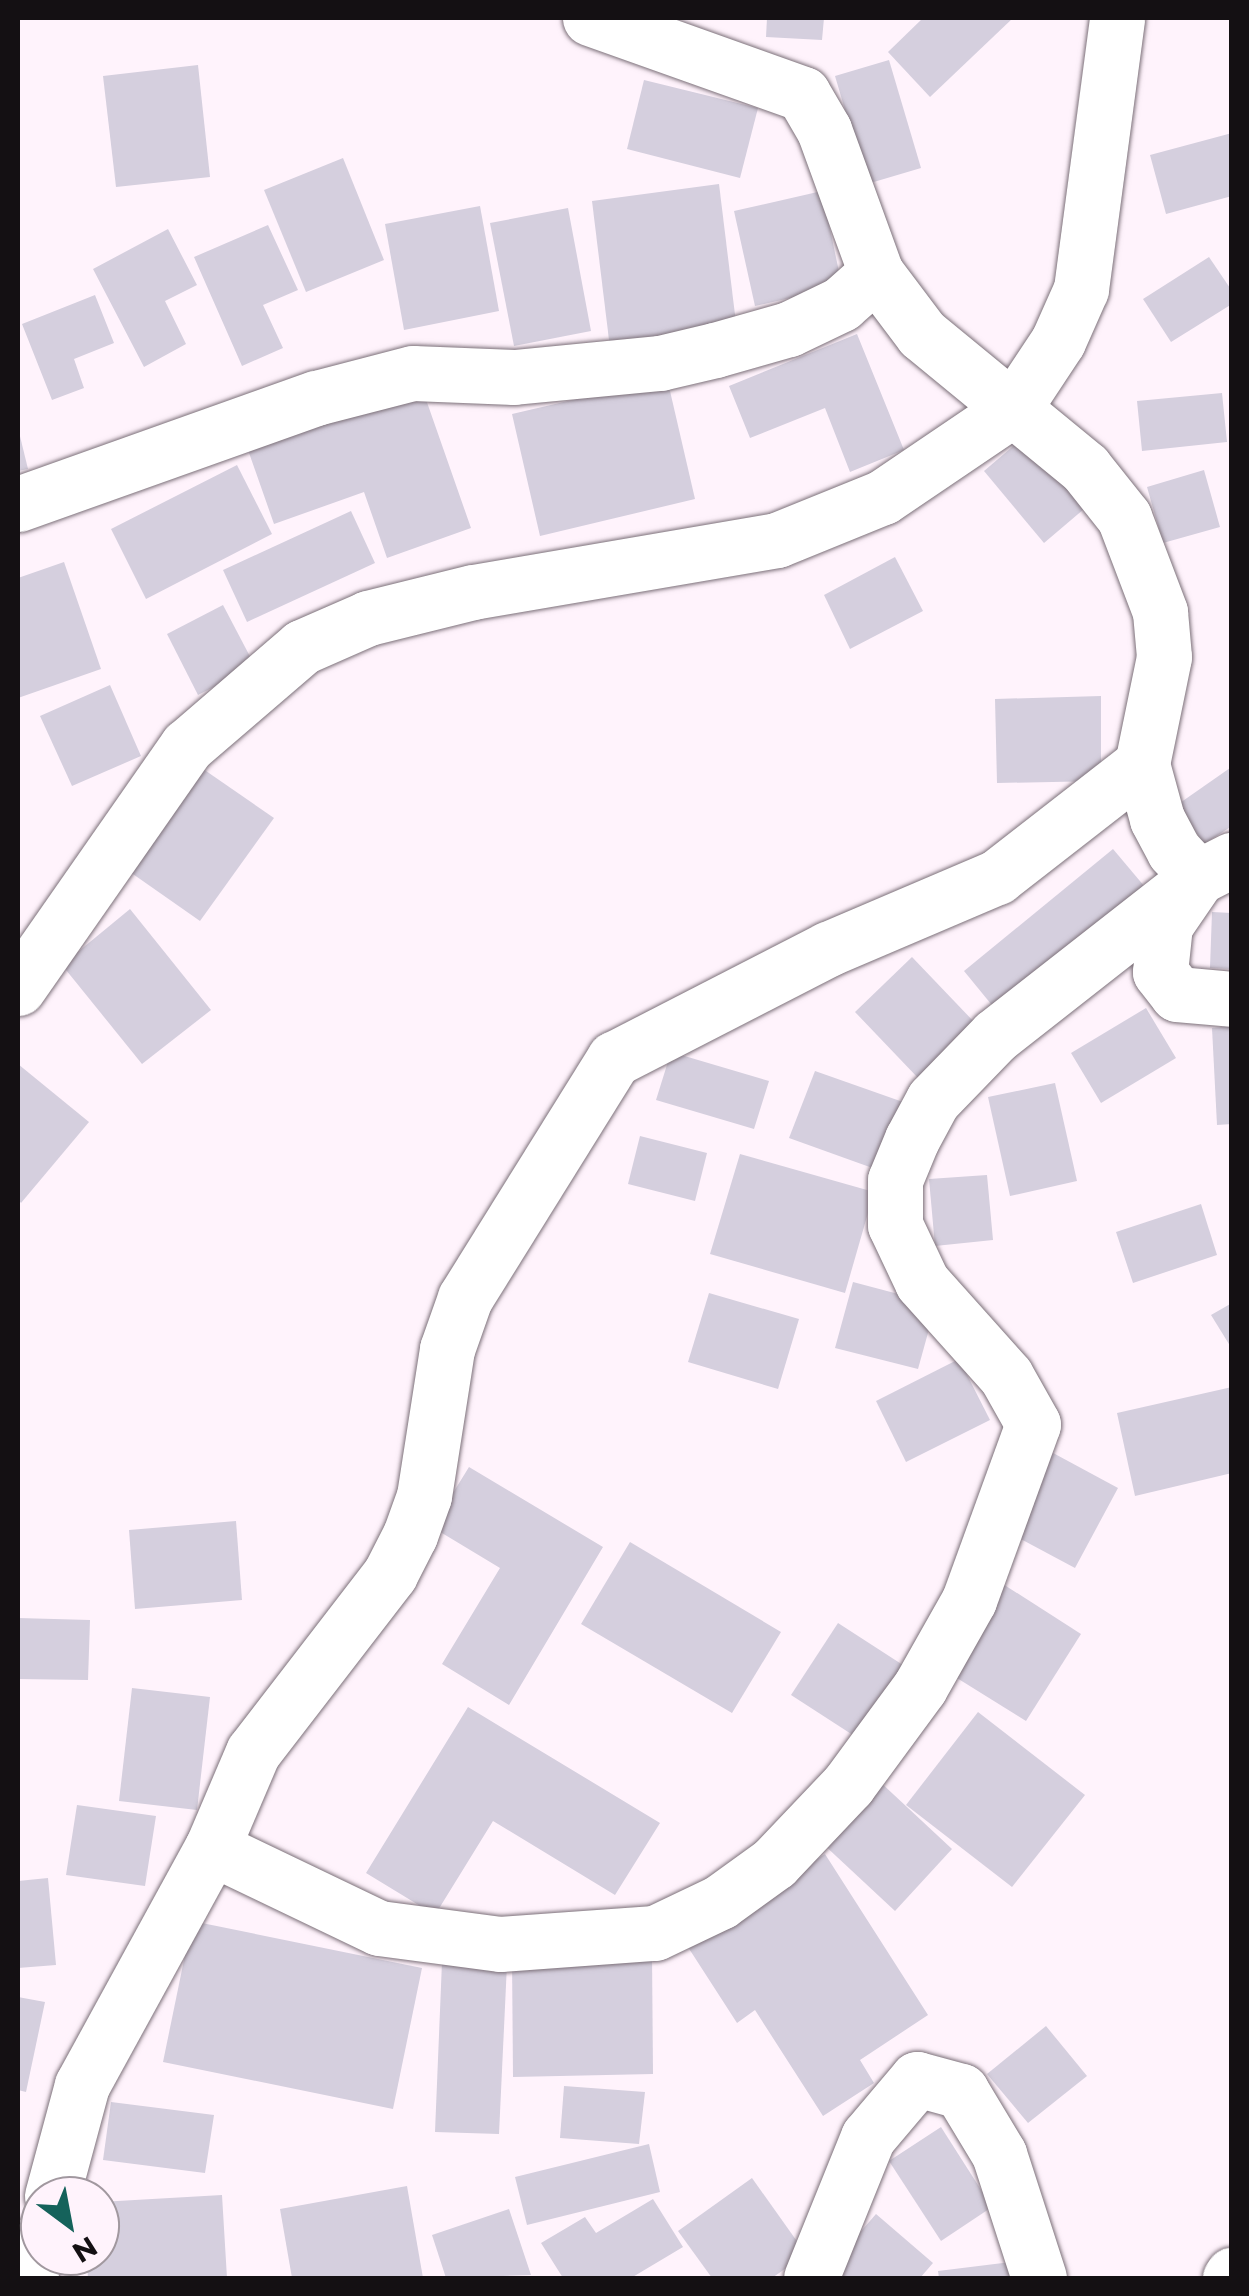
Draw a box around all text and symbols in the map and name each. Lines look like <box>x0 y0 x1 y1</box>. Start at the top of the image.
north arrow <box>20 2176 120 2276</box>
text: N <box>66 2229 103 2270</box>

